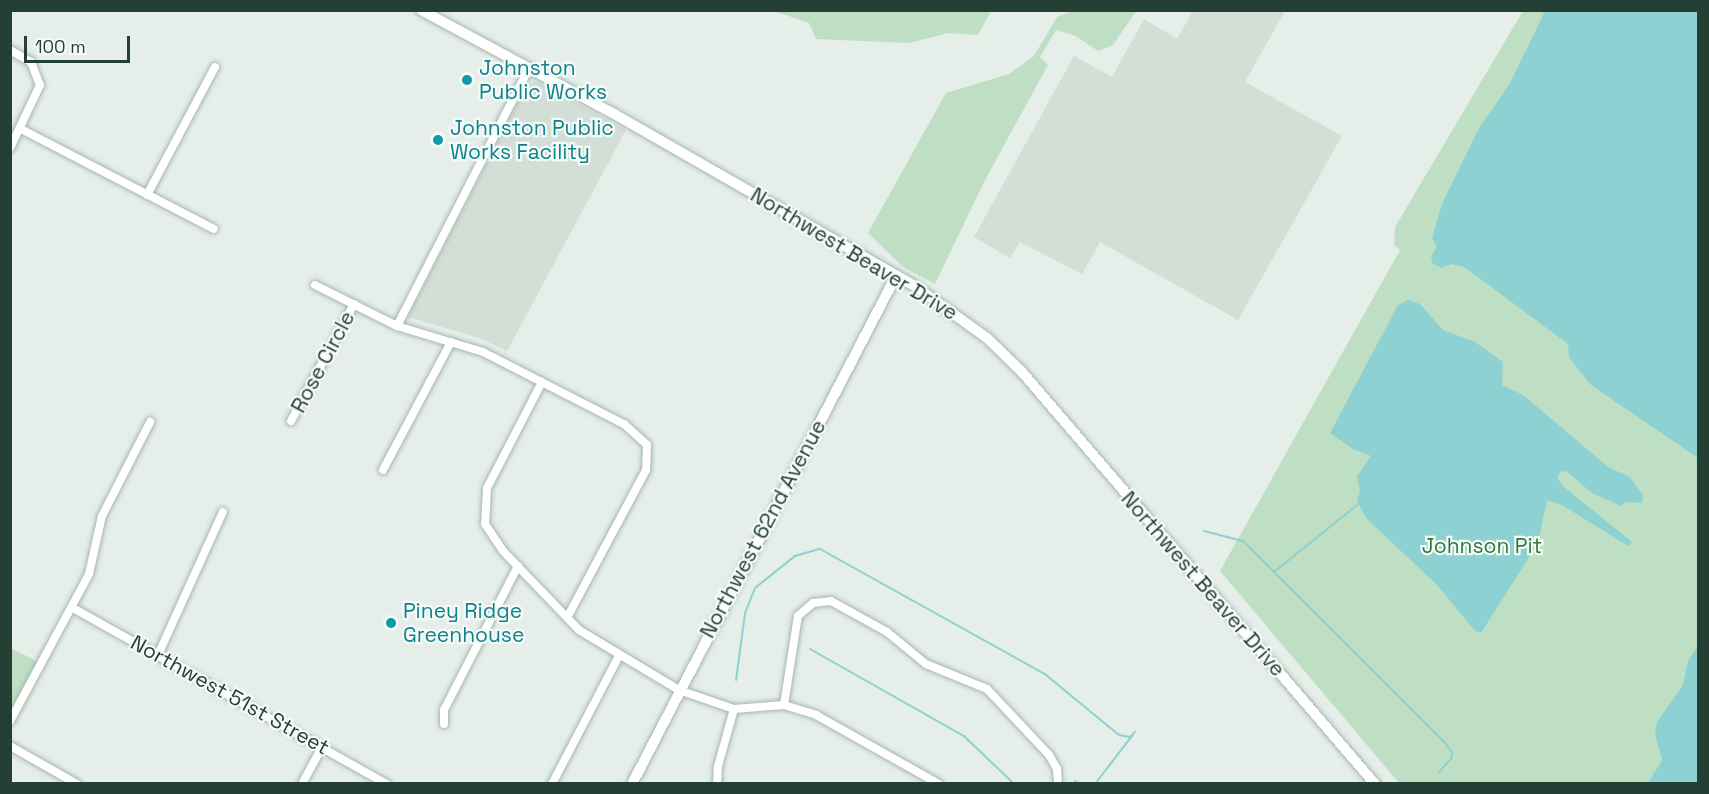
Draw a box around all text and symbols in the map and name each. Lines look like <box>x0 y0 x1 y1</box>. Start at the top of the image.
scale bar <box>27 24 134 62</box>
text: 100 m <box>35 35 86 58</box>
place label: Johnston Public Works <box>479 55 607 105</box>
marker: Johnston Public Works <box>460 73 474 87</box>
place label: Johnston Public Works Facility <box>450 115 614 165</box>
marker: Johnston Public Works Facility <box>431 133 445 147</box>
street label: Northwest Beaver Drive <box>746 182 962 326</box>
street label: Rose Circle <box>286 307 360 417</box>
street label: Northwest 62nd Avenue <box>695 416 831 642</box>
street label: Northwest Beaver Drive <box>1116 486 1290 682</box>
park label: Johnson Pit <box>1422 533 1542 559</box>
place label: Piney Ridge Greenhouse <box>403 598 524 648</box>
marker: Piney Ridge Greenhouse <box>384 616 398 630</box>
street label: Northwest 51st Street <box>126 630 334 760</box>

